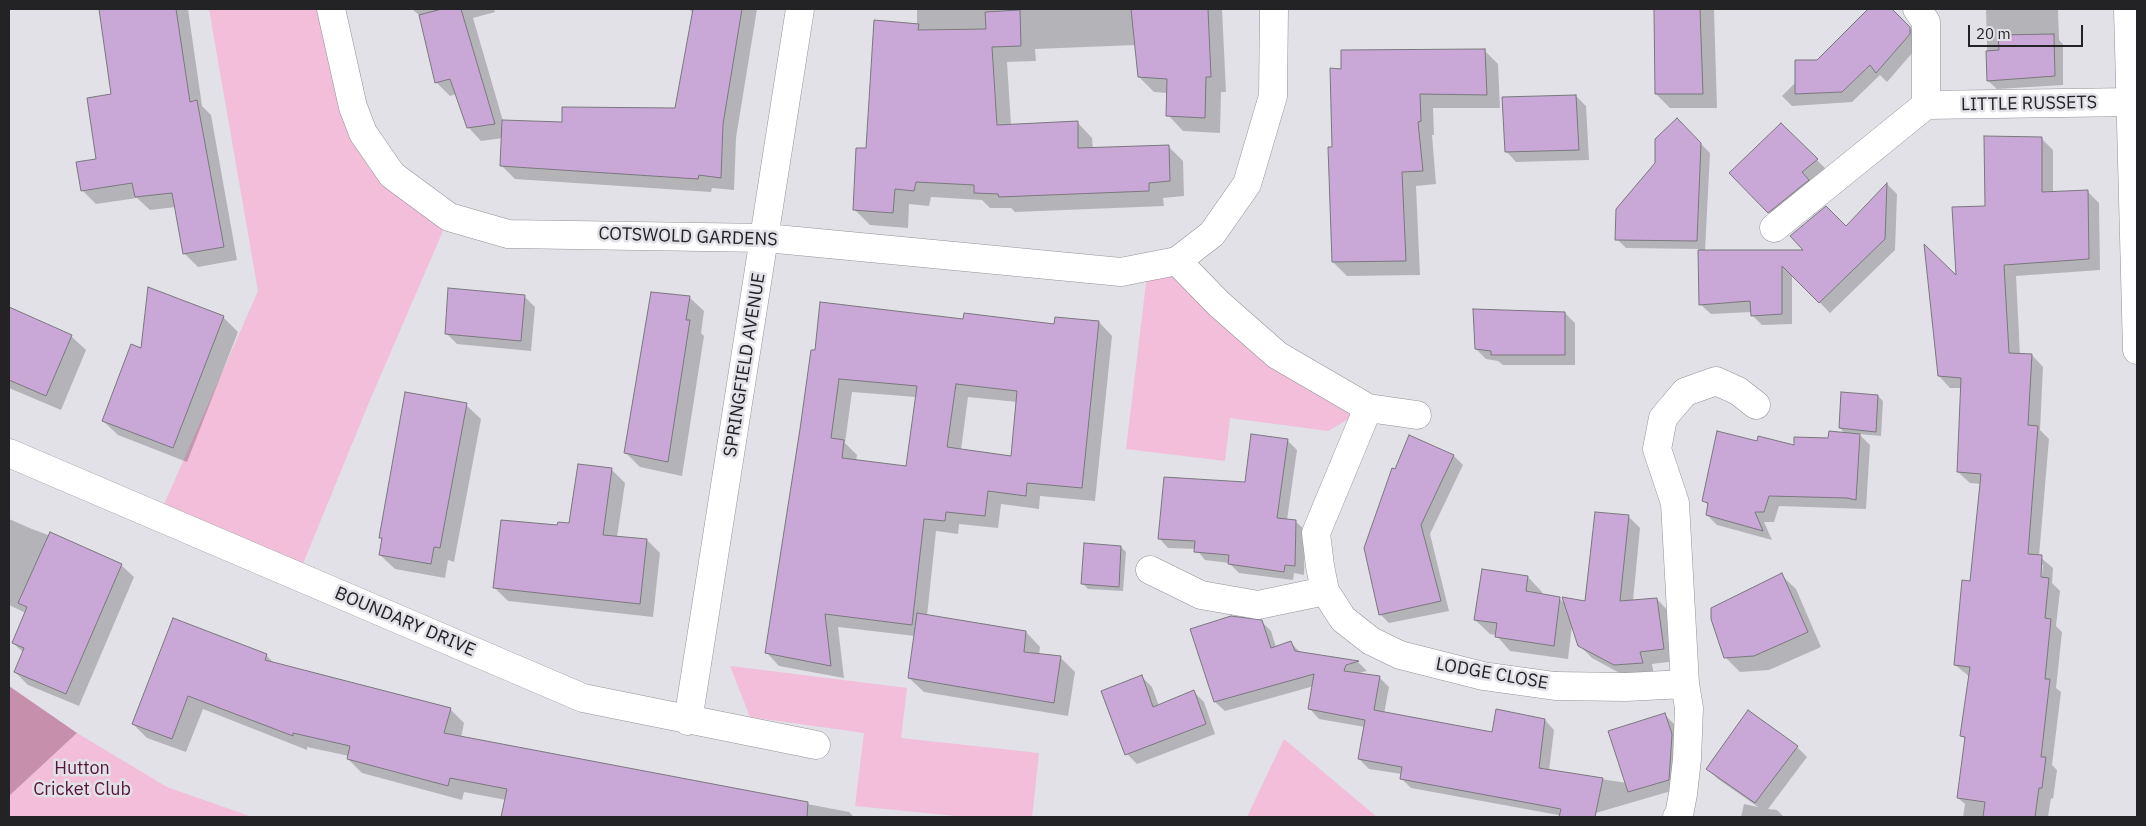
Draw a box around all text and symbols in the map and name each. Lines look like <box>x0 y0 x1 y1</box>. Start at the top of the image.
scale bar <box>1971 15 2086 47</box>
text: 20 m <box>1976 24 2011 43</box>
street label: LITTLE RUSSETS <box>1961 92 2097 116</box>
street label: COTSWOLD GARDENS <box>598 223 778 251</box>
street label: SPRINGFIELD AVENUE <box>720 271 770 459</box>
street label: BOUNDARY DRIVE <box>331 583 479 661</box>
street label: LODGE CLOSE <box>1434 653 1550 695</box>
park label: Hutton Cricket Club <box>33 758 131 801</box>

